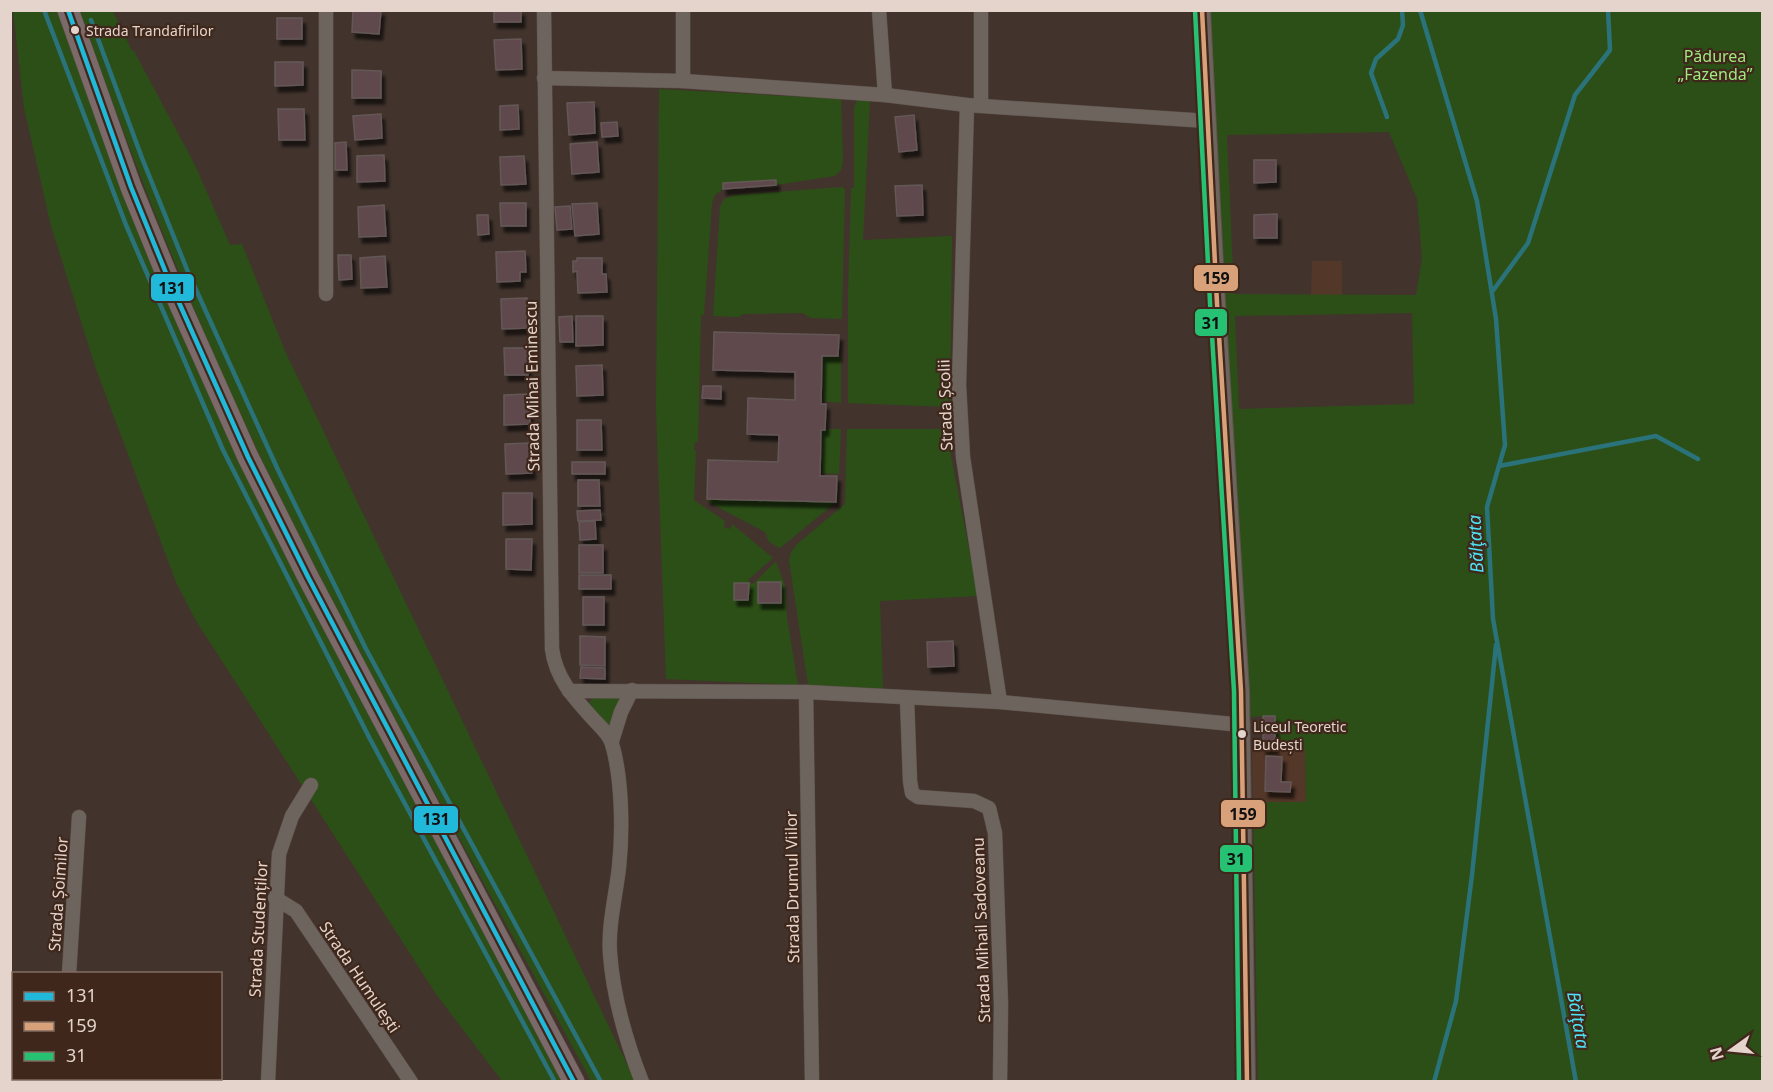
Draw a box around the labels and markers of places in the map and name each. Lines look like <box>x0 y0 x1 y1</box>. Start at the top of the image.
place label: Strada Trandafirilor <box>86 21 214 40</box>
marker: Strada Trandafirilor <box>69 24 81 36</box>
place label: Liceul Teoretic Budești <box>1253 717 1347 754</box>
marker: Liceul Teoretic Budești <box>1236 728 1248 740</box>

